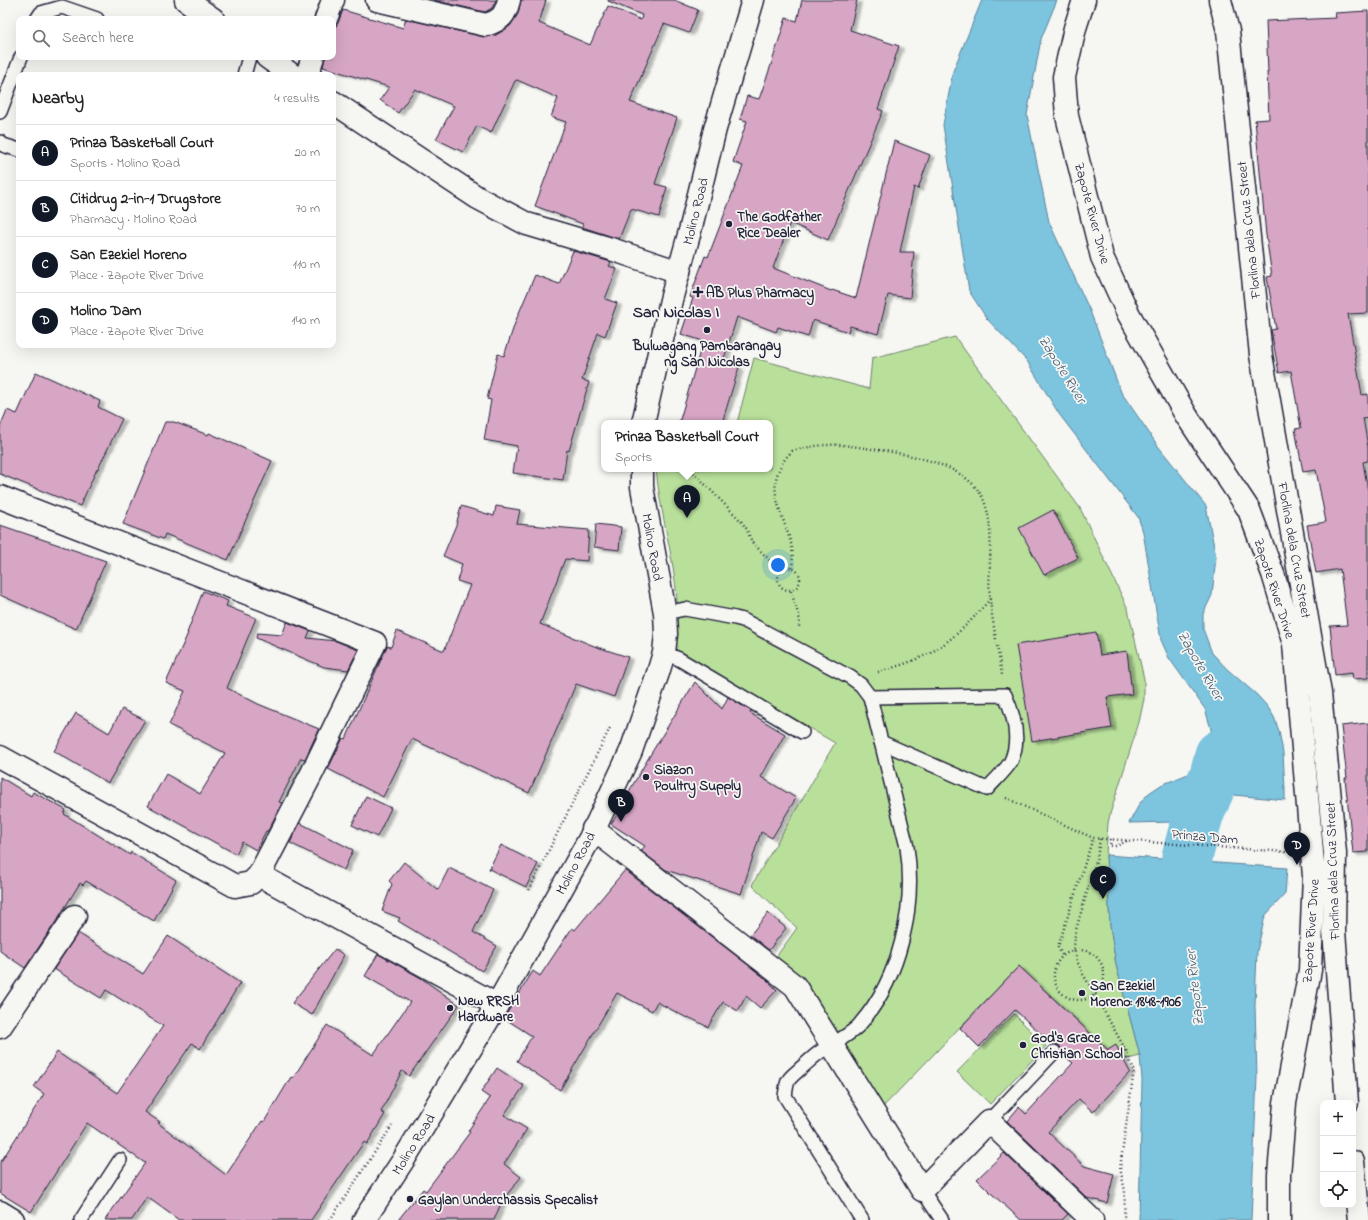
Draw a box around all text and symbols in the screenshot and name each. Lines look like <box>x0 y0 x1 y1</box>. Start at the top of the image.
search box <box>16 16 336 60</box>
icon: search <box>30 27 52 49</box>
text: Search here <box>62 27 134 49</box>
text: Nearby <box>32 86 84 111</box>
text: 4 results <box>274 89 320 108</box>
text: Prinza Basketball Court <box>70 132 214 154</box>
text: A <box>41 143 49 162</box>
text: 20 m <box>295 143 320 162</box>
text: Sports · Molino Road <box>70 154 180 173</box>
street label: Zapote River Drive <box>1068 160 1115 267</box>
street label: Florlina dela Cruz Street <box>1232 160 1267 301</box>
street label: Molino Road <box>678 176 715 247</box>
text: Citidrug 2-in-1 Drugstore <box>70 188 221 210</box>
text: B <box>41 199 49 218</box>
text: 70 m <box>296 199 320 218</box>
place label: The Godfather Rice Dealer <box>736 207 822 244</box>
text: Pharmacy · Molino Road <box>70 210 197 229</box>
marker: The Godfather Rice Dealer <box>724 219 734 229</box>
text: San Ezekiel Moreno <box>70 244 187 266</box>
text: C <box>41 255 49 274</box>
text: 110 m <box>293 255 320 274</box>
text: Place · Zapote River Drive <box>70 266 204 285</box>
place label: AB Plus Pharmacy <box>706 283 814 306</box>
marker: AB Plus Pharmacy <box>693 287 703 297</box>
text: Molino Dam <box>70 300 141 322</box>
district label: San Nicolas I <box>633 301 720 325</box>
text: D <box>40 311 50 330</box>
text: 140 m <box>292 311 320 330</box>
text: Place · Zapote River Drive <box>70 322 204 341</box>
marker: Bulwagang Pambarangay ng San Nicolas <box>702 325 712 335</box>
water label: Zapote River <box>1033 331 1093 410</box>
place label: Bulwagang Pambarangay ng San Nicolas <box>632 336 781 375</box>
popup <box>601 420 773 472</box>
text: Prinza Basketball Court <box>615 426 759 448</box>
text: Sports <box>615 448 652 467</box>
street label: Florlina dela Cruz Street <box>1271 479 1316 620</box>
pin: A <box>674 485 700 518</box>
street label: Molino Road <box>635 512 668 583</box>
street label: Zapote River Drive <box>1247 536 1300 642</box>
your location <box>768 555 788 575</box>
water label: Zapote River <box>1171 627 1230 706</box>
place label: Siazon Poultry Supply <box>654 760 741 799</box>
marker: Siazon Poultry Supply <box>641 772 651 782</box>
pin: B <box>608 789 634 822</box>
street label: Florlina dela Cruz Street <box>1321 801 1346 941</box>
street label: Prinza Dam <box>1171 824 1239 851</box>
street label: Molino Road <box>551 828 602 899</box>
pin: D <box>1284 832 1310 865</box>
pin: C <box>1090 866 1116 899</box>
street label: Zapote River Drive <box>1297 878 1326 984</box>
water label: Zapote River <box>1180 946 1210 1027</box>
place label: San Ezekiel Moreno: 1848–1906 <box>1090 976 1182 1013</box>
marker: San Ezekiel Moreno: 1848–1906 <box>1077 988 1087 998</box>
place label: New RRSH Hardware <box>458 991 519 1028</box>
marker: New RRSH Hardware <box>445 1003 455 1013</box>
place label: God's Grace Christian School <box>1031 1028 1124 1065</box>
marker: God's Grace Christian School <box>1018 1040 1028 1050</box>
map controls <box>1320 1100 1356 1208</box>
button: + <box>1320 1100 1356 1136</box>
street label: Molino Road <box>387 1110 441 1179</box>
button: − <box>1320 1136 1356 1172</box>
button: locate <box>1320 1172 1356 1208</box>
place label: Gaylan Underchassis Specalist <box>418 1190 598 1213</box>
marker: Gaylan Underchassis Specalist <box>405 1194 415 1204</box>

